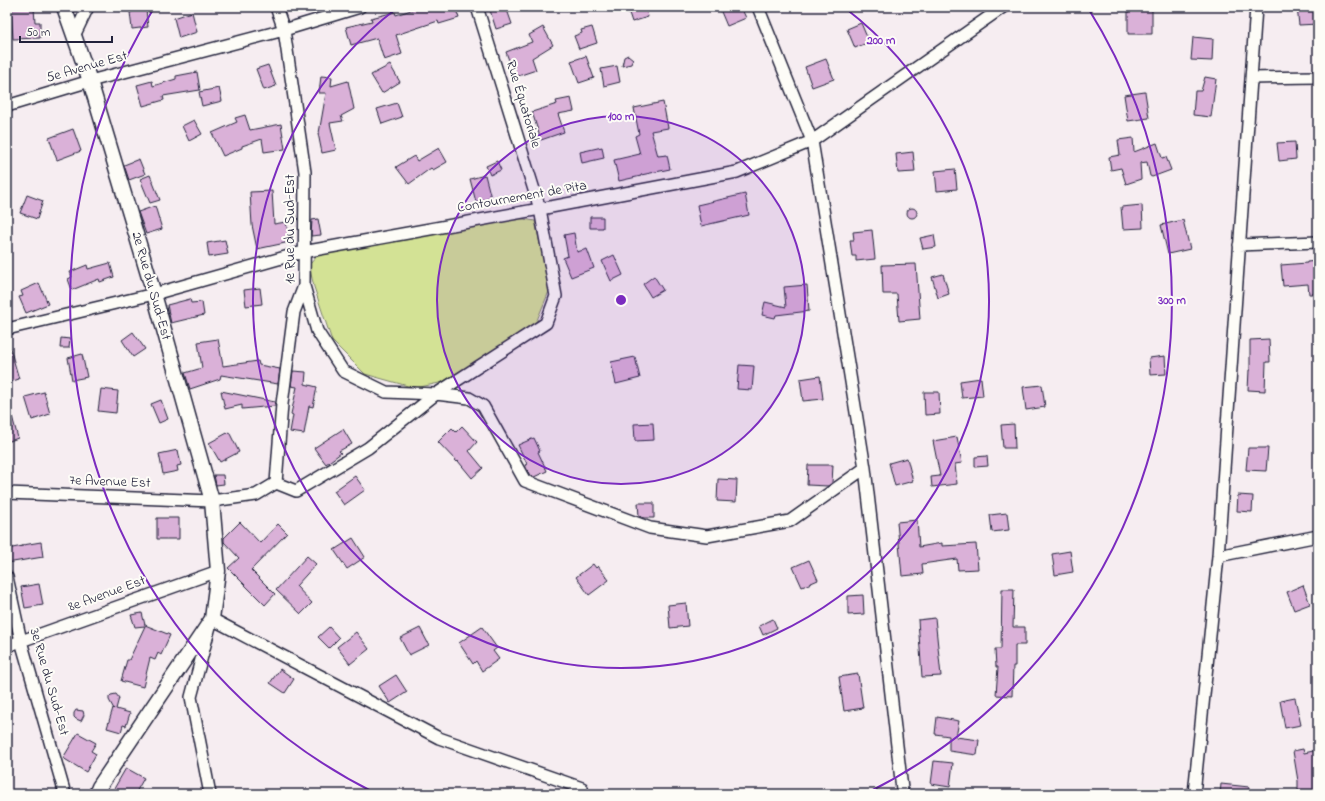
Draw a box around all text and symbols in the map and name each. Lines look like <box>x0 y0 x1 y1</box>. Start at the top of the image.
scale bar <box>20 18 112 44</box>
text: 50 m <box>26 24 50 42</box>
text: 200 m <box>866 32 896 50</box>
street label: 5e Avenue Est <box>44 45 130 89</box>
street label: Rue Équatoriale <box>500 58 546 151</box>
text: 100 m <box>608 108 635 126</box>
street label: 1e Rue du Sud-Est <box>280 174 301 284</box>
street label: Contournement de Pita <box>456 175 588 219</box>
street label: 2e Rue du Sud-Est <box>125 229 177 343</box>
text: 300 m <box>1157 292 1187 310</box>
centre of rings <box>614 293 628 307</box>
street label: 7e Avenue Est <box>69 470 151 494</box>
street label: 8e Avenue Est <box>65 570 149 618</box>
street label: 3e Rue du Sud-Est <box>24 626 74 738</box>

